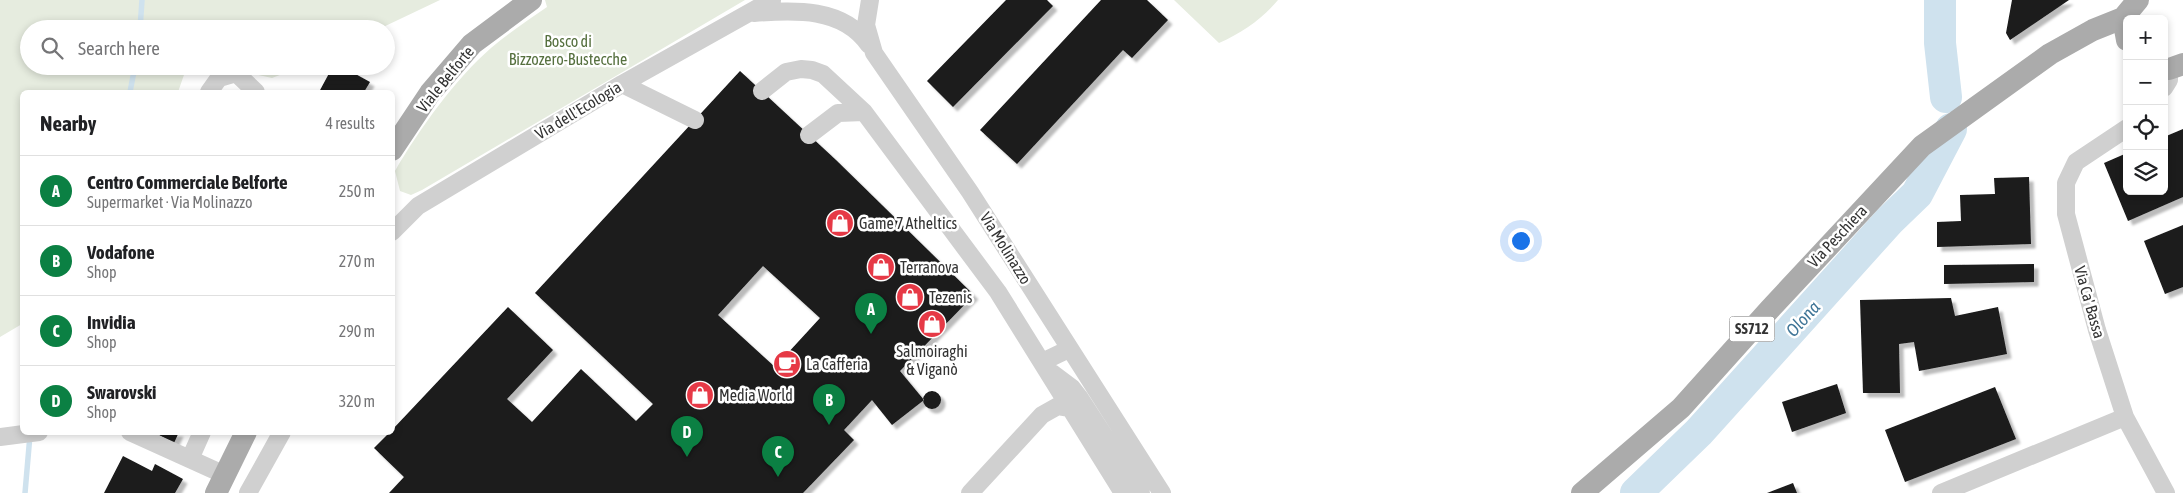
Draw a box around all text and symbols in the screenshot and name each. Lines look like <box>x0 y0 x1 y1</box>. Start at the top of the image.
map controls <box>2123 15 2168 195</box>
button: + <box>2123 15 2168 60</box>
search box <box>20 20 395 75</box>
park label: Bosco di Bizzozero-Bustecche <box>509 32 627 68</box>
icon: search <box>38 34 66 62</box>
text: Search here <box>78 37 160 59</box>
street label: Viale Belforte <box>413 42 477 116</box>
button: − <box>2123 60 2168 105</box>
street label: Via dell'Ecologia <box>532 77 625 144</box>
button: locate <box>2123 105 2168 150</box>
text: Nearby <box>40 111 96 135</box>
text: 4 results <box>325 114 375 132</box>
button: layers <box>2123 150 2168 195</box>
text: Centro Commerciale Belforte <box>87 171 288 193</box>
text: A <box>52 182 60 200</box>
text: 250 m <box>339 182 375 200</box>
text: Supermarket · Via Molinazzo <box>87 193 253 211</box>
street label: Via Peschiera <box>1804 201 1870 271</box>
shop icon: Game 7 Atheltics <box>825 208 855 238</box>
street label: Via Molinazzo <box>977 209 1035 287</box>
place label: Game 7 Atheltics <box>859 214 958 232</box>
your location <box>1508 228 1534 254</box>
text: Vodafone <box>87 241 155 263</box>
text: B <box>52 252 60 270</box>
text: 270 m <box>339 252 375 270</box>
shop icon: Terranova <box>866 252 896 282</box>
place label: Terranova <box>900 258 959 276</box>
text: Shop <box>87 263 117 281</box>
street label: Via Ca' Bassa <box>2071 264 2109 340</box>
shop icon: Tezenis <box>895 282 925 312</box>
place label: Tezenis <box>929 288 973 306</box>
pin: A <box>855 293 887 334</box>
water label: Olona <box>1781 296 1824 341</box>
shop icon: Salmoiraghi & Viganò <box>917 309 947 339</box>
text: Invidia <box>87 311 135 333</box>
road number: SS712 <box>1730 316 1774 342</box>
text: C <box>52 322 60 340</box>
text: 290 m <box>339 322 375 340</box>
text: Shop <box>87 333 117 351</box>
place label: Salmoiraghi & Viganò <box>896 342 968 379</box>
cafe icon: La Cafferia <box>772 349 802 379</box>
place label: La Cafferia <box>806 355 868 373</box>
shop icon: Media World <box>685 380 715 410</box>
text: Swarovski <box>87 381 156 403</box>
pin: B <box>813 384 845 425</box>
place label: Media World <box>719 386 793 404</box>
text: D <box>52 392 60 410</box>
text: 320 m <box>339 392 375 410</box>
text: Shop <box>87 403 117 421</box>
pin: D <box>671 416 703 457</box>
pin: C <box>762 436 794 477</box>

